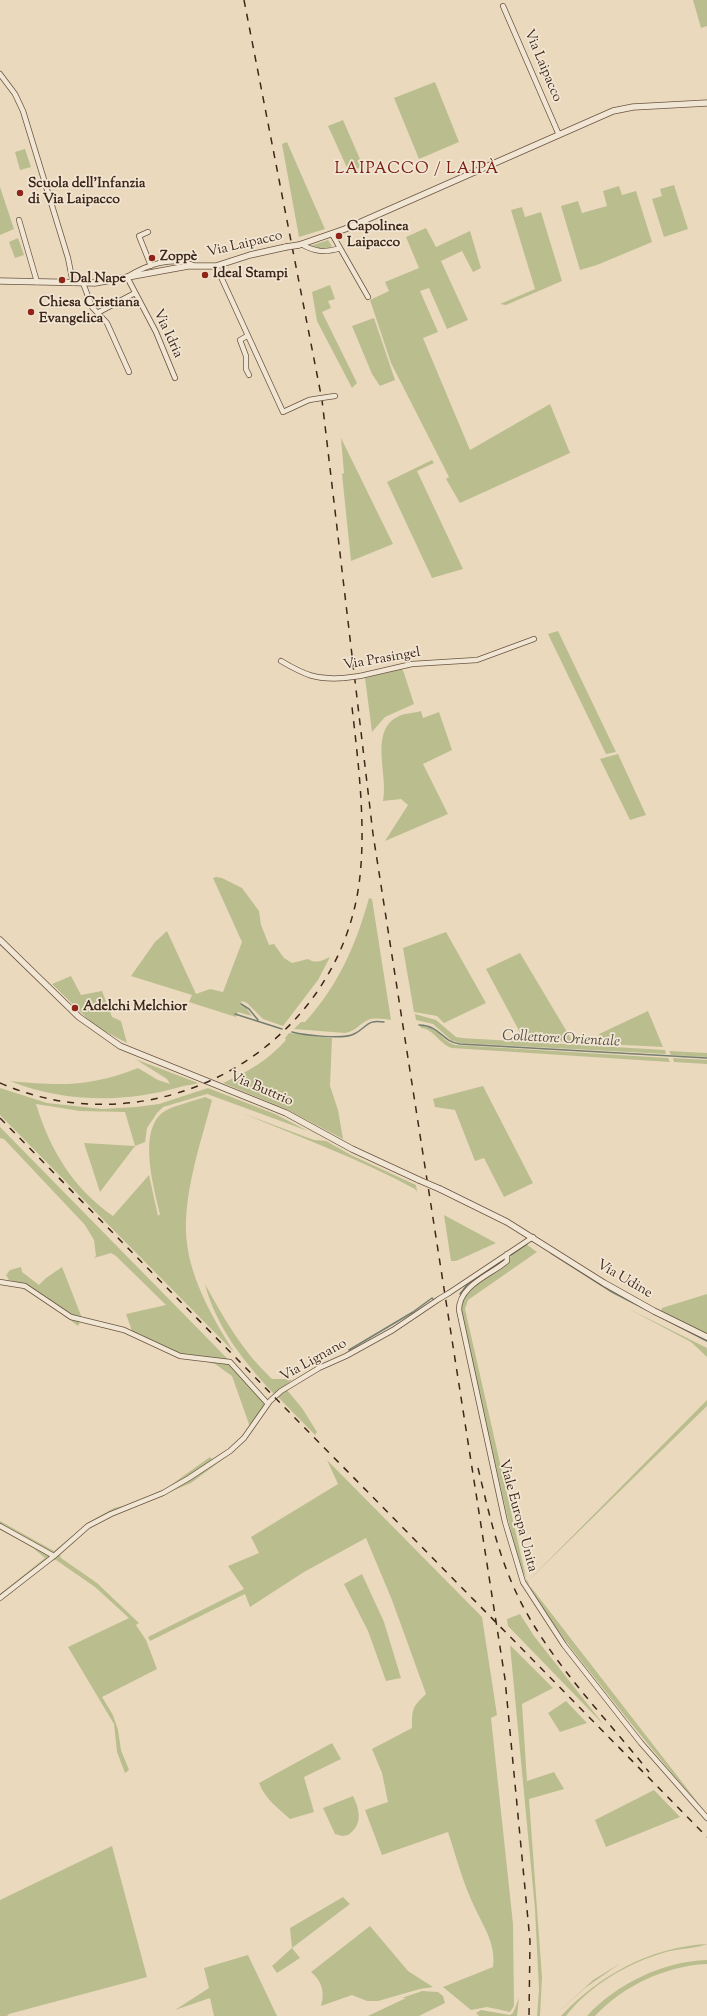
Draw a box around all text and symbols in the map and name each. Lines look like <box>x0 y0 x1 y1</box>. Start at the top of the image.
street label: Via Laipacco <box>519 27 565 105</box>
district label: LAIPACCO / LAIPÀ <box>334 160 500 180</box>
place label: Scuola dell'Infanzia di Via Laipacco <box>28 177 145 210</box>
marker: Scuola dell'Infanzia di Via Laipacco <box>15 188 25 198</box>
place label: Capolinea Laipacco <box>347 220 409 252</box>
street label: Via Laipacco <box>206 228 284 262</box>
marker: Capolinea Laipacco <box>334 231 344 241</box>
place label: Zoppè <box>160 250 197 266</box>
marker: Zoppè <box>147 253 157 263</box>
place label: Ideal Stampi <box>213 267 288 283</box>
marker: Ideal Stampi <box>200 270 210 280</box>
place label: Dal Nape <box>70 272 126 288</box>
marker: Dal Nape <box>57 275 67 285</box>
place label: Chiesa Cristiana Evangelica <box>39 296 140 328</box>
marker: Chiesa Cristiana Evangelica <box>26 307 36 317</box>
street label: Via Idria <box>148 307 186 361</box>
street label: Via Prasingel <box>342 645 422 675</box>
place label: Adelchi Melchior <box>83 1000 187 1016</box>
marker: Adelchi Melchior <box>70 1003 80 1013</box>
water label: Collettore Orientale <box>502 1028 620 1052</box>
street label: Via Buttrio <box>227 1069 295 1111</box>
street label: Via Udine <box>593 1257 655 1303</box>
street label: Via Lignano <box>278 1336 350 1386</box>
street label: Viale Europa Unita <box>494 1458 540 1574</box>

